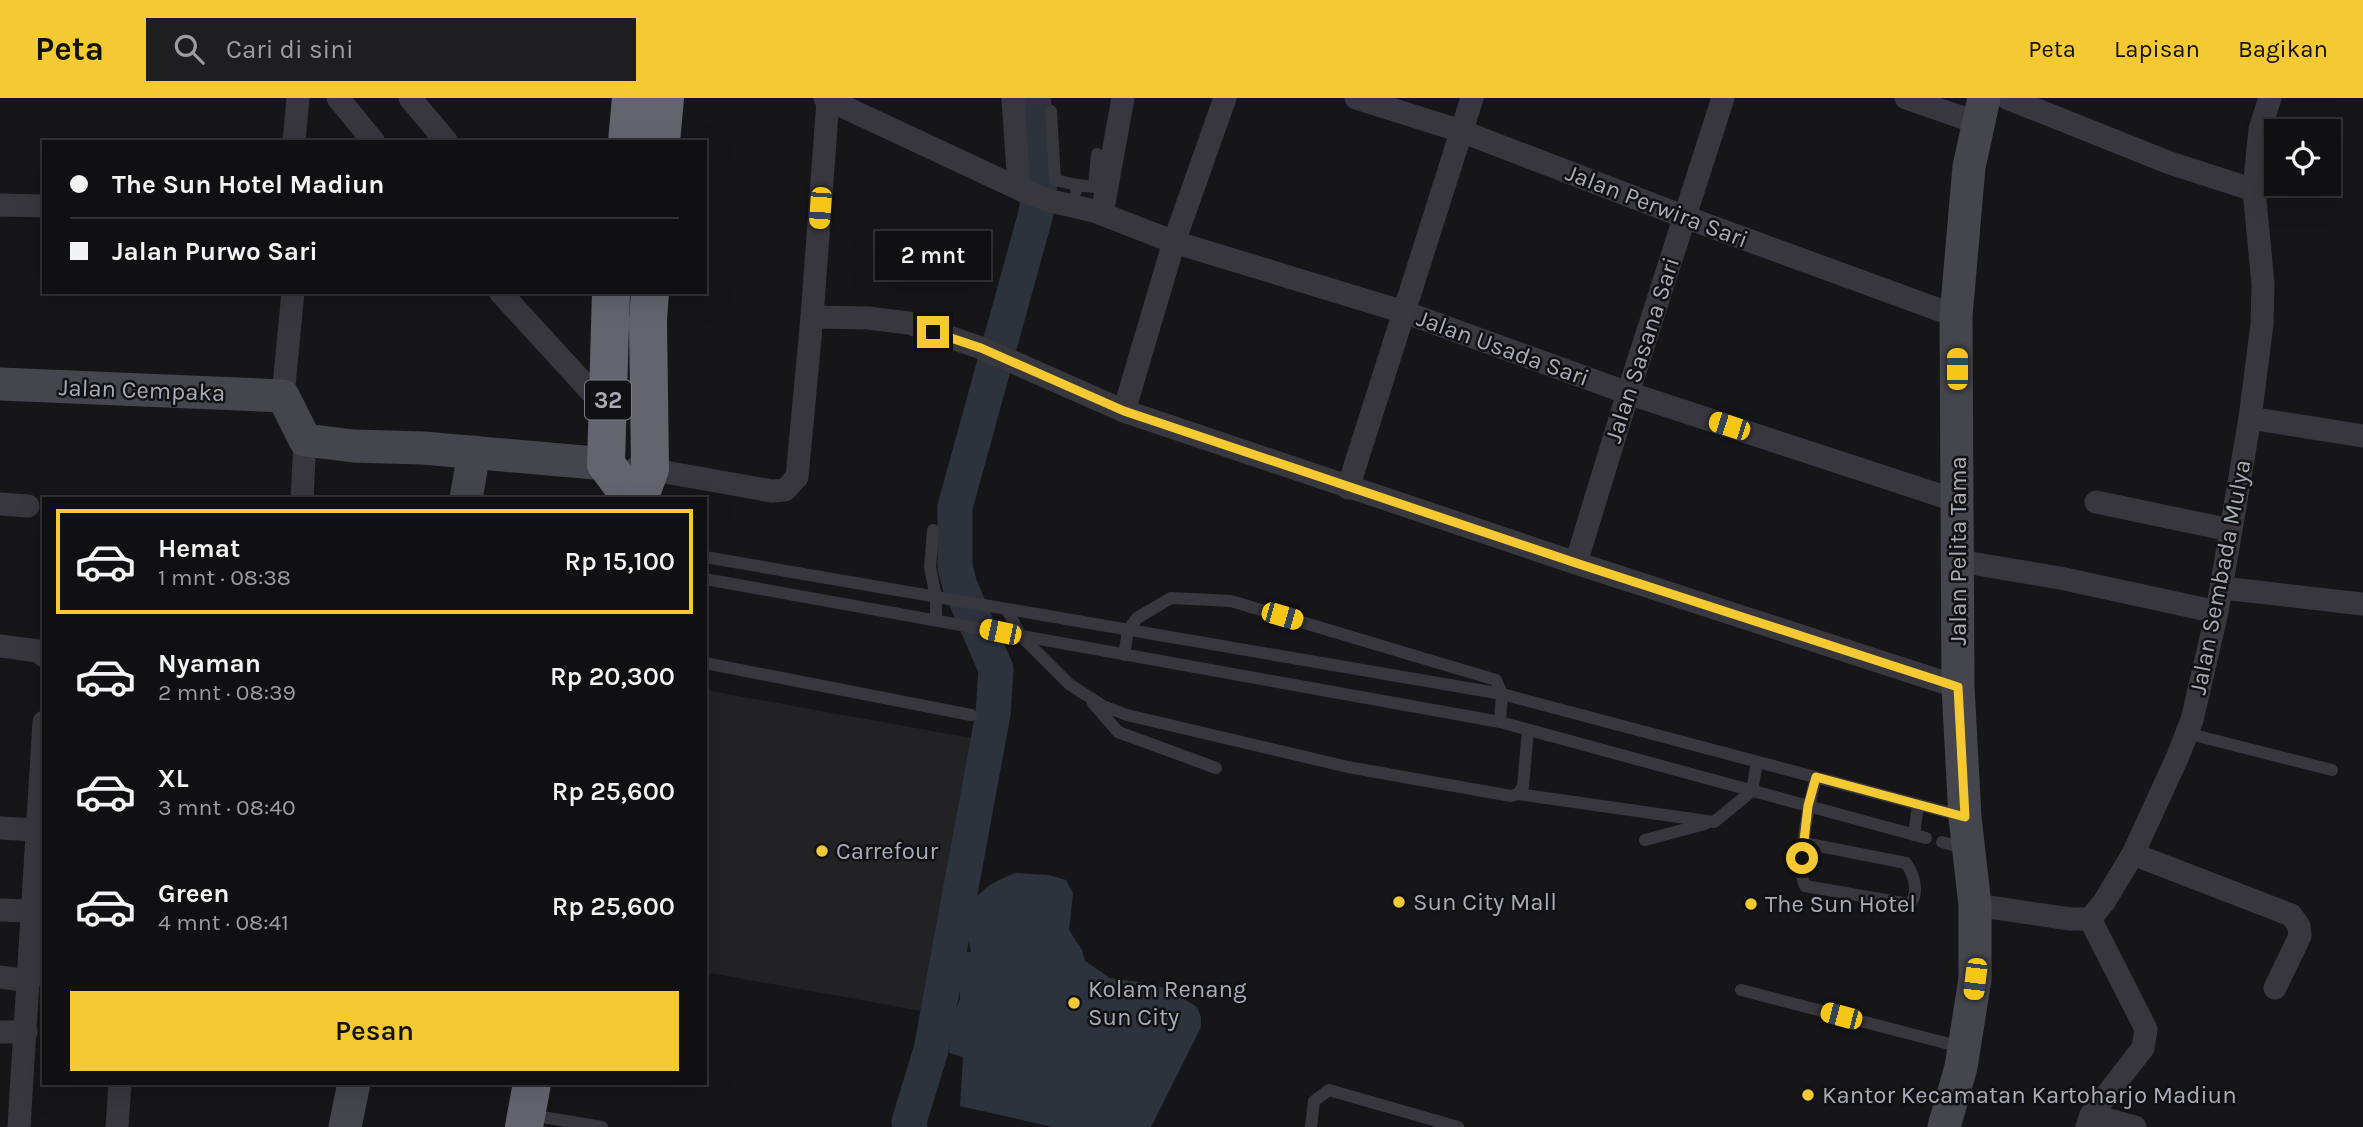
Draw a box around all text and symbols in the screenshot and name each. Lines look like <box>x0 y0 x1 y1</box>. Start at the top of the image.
search box <box>146 18 636 81</box>
text: Peta <box>35 30 104 68</box>
icon: search <box>170 30 208 68</box>
text: Cari di sini <box>226 34 354 65</box>
text: Peta <box>2028 35 2076 63</box>
text: Lapisan <box>2114 35 2200 63</box>
text: Bagikan <box>2238 35 2328 63</box>
map controls <box>2264 119 2341 196</box>
button: locate <box>2264 119 2341 196</box>
street label: Jalan Perwira Sari <box>1562 158 1752 254</box>
text: The Sun Hotel Madiun <box>112 169 385 200</box>
car <box>809 186 832 230</box>
callout: 2 mnt <box>875 230 991 280</box>
text: Jalan Purwo Sari <box>112 236 318 267</box>
text: 2 mnt <box>901 242 965 269</box>
street label: Jalan Sasana Sari <box>1599 254 1685 446</box>
street label: Jalan Usada Sari <box>1413 304 1593 392</box>
route end <box>917 316 949 348</box>
car <box>1947 348 1968 390</box>
street label: Jalan Cempaka <box>58 373 226 407</box>
road number: 32 <box>585 380 631 420</box>
car <box>1706 410 1753 442</box>
street label: Jalan Pelita Tama <box>1944 456 1972 646</box>
street label: Jalan Sembada Mulya <box>2183 457 2257 697</box>
icon: car <box>74 530 137 593</box>
text: Hemat <box>158 533 240 564</box>
text: Rp 15,100 <box>565 546 675 577</box>
text: 1 mnt · 08:38 <box>158 564 291 591</box>
car <box>1259 600 1306 632</box>
car <box>978 617 1023 647</box>
icon: car <box>74 645 137 708</box>
text: Nyaman <box>158 648 261 679</box>
text: Rp 20,300 <box>550 661 675 692</box>
text: 2 mnt · 08:39 <box>158 679 296 706</box>
icon: car <box>74 760 137 823</box>
text: XL <box>158 763 189 794</box>
text: Rp 25,600 <box>552 776 675 807</box>
text: 3 mnt · 08:40 <box>158 794 296 821</box>
place label: Carrefour <box>836 837 938 865</box>
route start <box>1786 842 1818 874</box>
marker: Carrefour <box>814 843 830 859</box>
icon: car <box>74 875 137 938</box>
text: Green <box>158 878 230 909</box>
place label: Sun City Mall <box>1413 888 1557 916</box>
place label: The Sun Hotel <box>1765 890 1916 918</box>
text: Rp 25,600 <box>552 891 675 922</box>
marker: Sun City Mall <box>1391 894 1407 910</box>
marker: The Sun Hotel <box>1743 896 1759 912</box>
text: 4 mnt · 08:41 <box>158 909 289 936</box>
car <box>1963 957 1988 1001</box>
place label: Kolam Renang Sun City <box>1088 975 1247 1031</box>
button: Pesan <box>70 991 679 1071</box>
marker: Kolam Renang Sun City <box>1066 995 1082 1011</box>
car <box>1818 1000 1865 1032</box>
place label: Kantor Kecamatan Kartoharjo Madiun <box>1822 1081 2237 1109</box>
marker: Kantor Kecamatan Kartoharjo Madiun <box>1800 1087 1816 1103</box>

